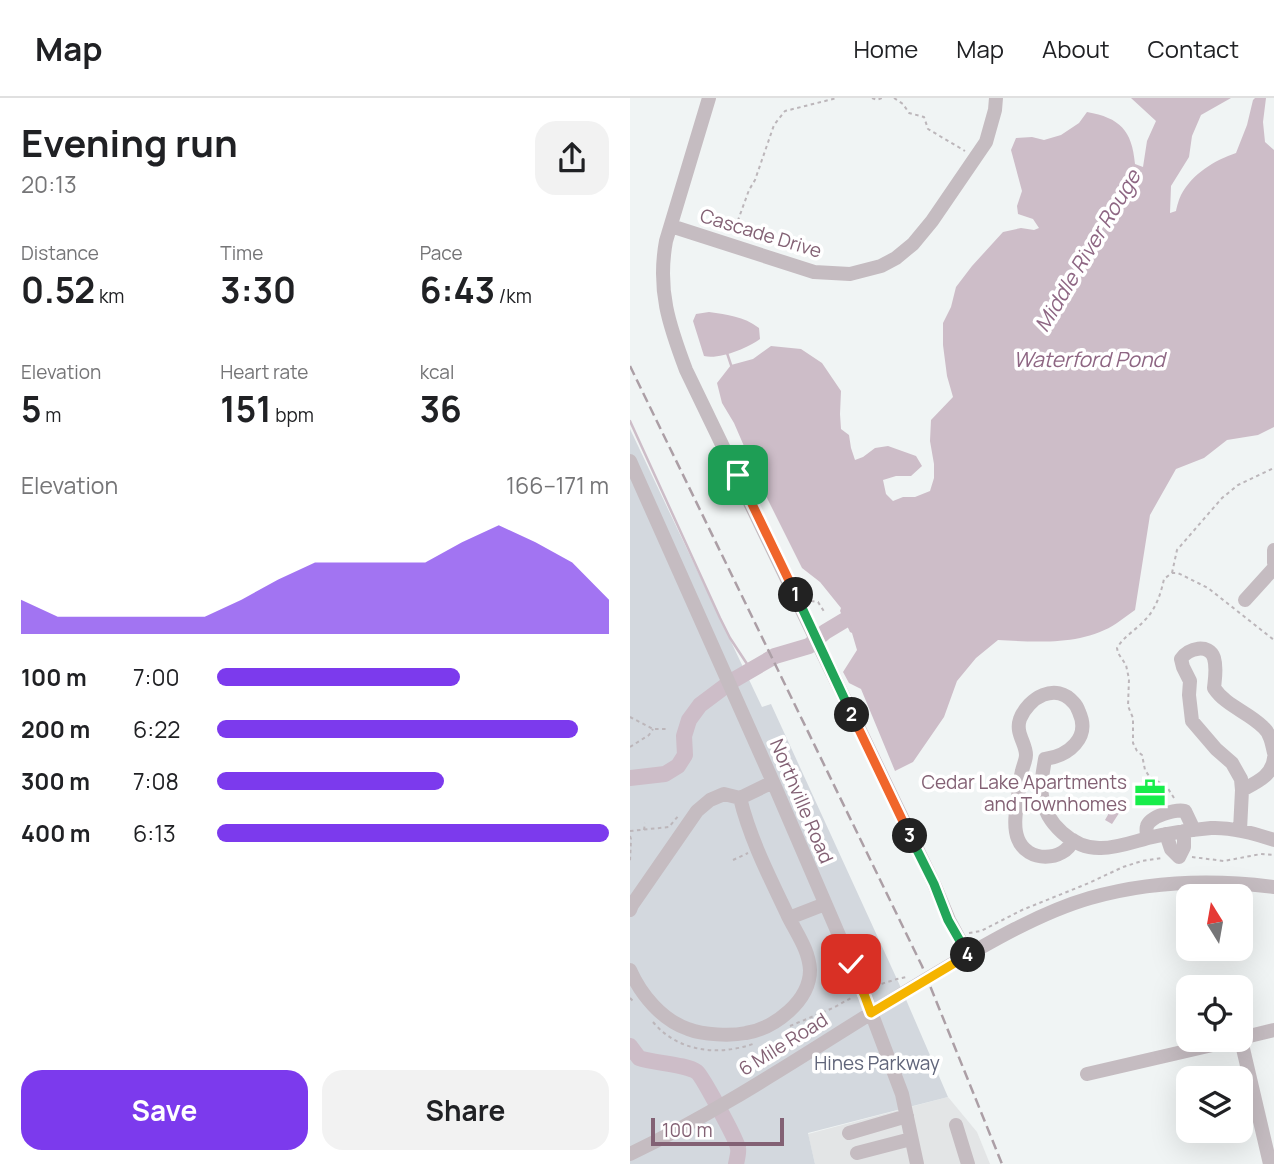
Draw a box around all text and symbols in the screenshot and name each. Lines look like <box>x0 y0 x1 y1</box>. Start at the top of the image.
text: Map <box>35 26 103 71</box>
text: Home <box>853 32 918 65</box>
text: Map <box>956 32 1004 65</box>
text: About <box>1042 32 1110 65</box>
text: Contact <box>1148 32 1239 65</box>
text: Evening run <box>21 116 238 168</box>
button: share <box>535 121 609 195</box>
water label: Middle River Rouge <box>1028 163 1147 337</box>
text: 20:13 <box>21 168 77 200</box>
street label: Cascade Drive <box>697 202 825 264</box>
text: Distance <box>21 240 99 266</box>
text: Time <box>220 240 263 266</box>
text: Pace <box>420 240 463 266</box>
text: 0.52 <box>21 266 95 314</box>
text: 3:30 <box>220 266 296 314</box>
text: 6:43 <box>420 266 495 314</box>
text: km <box>95 283 124 309</box>
text: /km <box>495 283 532 309</box>
water label: Waterford Pond <box>1013 345 1167 373</box>
text: Elevation <box>21 359 101 385</box>
text: Heart rate <box>220 359 308 385</box>
text: kcal <box>420 359 454 385</box>
text: 5 <box>21 385 42 433</box>
text: 151 <box>220 385 272 433</box>
text: 36 <box>420 385 462 433</box>
text: m <box>42 402 61 428</box>
text: bpm <box>272 402 314 428</box>
pin <box>708 445 768 505</box>
icon: arrive <box>719 456 757 494</box>
text: Elevation <box>21 469 118 501</box>
text: 166–171 m <box>506 469 609 501</box>
pin: 1 <box>778 578 814 612</box>
text: 1 <box>791 581 800 607</box>
text: 100 m <box>21 661 87 693</box>
text: 7:00 <box>133 661 179 693</box>
pin: 2 <box>834 698 870 732</box>
text: 2 <box>846 701 857 727</box>
text: 200 m <box>21 713 90 745</box>
text: 6:22 <box>133 713 180 745</box>
street label: Northville Road <box>764 735 840 867</box>
text: 300 m <box>21 765 90 797</box>
text: 7:08 <box>133 765 179 797</box>
place label: Cedar Lake Apartments and Townhomes <box>921 769 1127 817</box>
office icon: Cedar Lake Apartments and Townhomes <box>1133 776 1167 810</box>
text: 400 m <box>21 817 91 849</box>
text: 6:13 <box>133 817 176 849</box>
pin: 3 <box>892 818 928 854</box>
text: 3 <box>904 822 915 848</box>
north arrow <box>1176 884 1253 961</box>
map controls <box>1176 884 1253 1143</box>
pin <box>821 934 881 994</box>
pin: 4 <box>950 938 986 972</box>
text: 4 <box>962 941 973 967</box>
icon: check <box>832 945 870 983</box>
button: locate <box>1176 975 1253 1052</box>
street label: 6 Mile Road <box>734 1006 832 1082</box>
park label: Hines Parkway <box>814 1050 940 1076</box>
button: layers <box>1176 1066 1253 1143</box>
button: Save <box>21 1070 308 1150</box>
button: Share <box>322 1070 609 1150</box>
scale bar <box>651 1115 784 1147</box>
text: 100 m <box>662 1117 713 1143</box>

